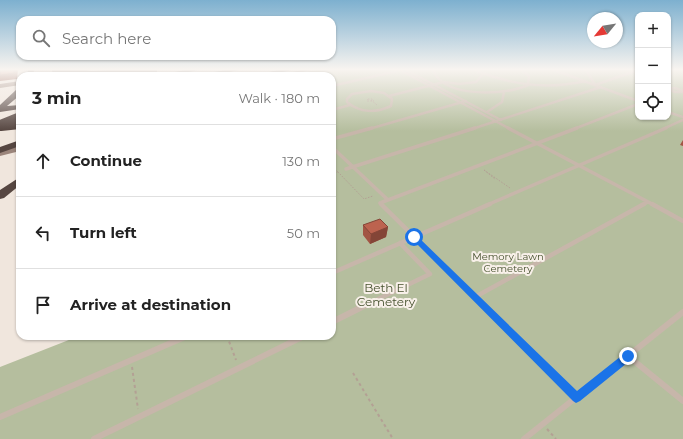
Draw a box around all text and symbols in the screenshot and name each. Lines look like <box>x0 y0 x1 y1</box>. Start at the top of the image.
north arrow <box>587 12 623 48</box>
map controls <box>635 12 671 120</box>
button: + <box>635 12 671 48</box>
search box <box>16 16 336 60</box>
icon: search <box>30 27 52 49</box>
text: Search here <box>62 29 151 48</box>
button: − <box>635 48 671 84</box>
button: locate <box>635 84 671 120</box>
text: 3 min <box>32 88 82 108</box>
text: Walk · 180 m <box>238 90 320 106</box>
icon: ahead <box>32 150 54 172</box>
text: Continue <box>70 151 142 170</box>
text: 130 m <box>282 153 320 169</box>
icon: left <box>32 222 54 244</box>
text: Turn left <box>70 223 137 242</box>
text: 50 m <box>287 225 320 241</box>
route start <box>405 228 423 246</box>
park label: Memory Lawn Cemetery <box>472 250 544 275</box>
park label: Beth El Cemetery <box>357 280 416 309</box>
icon: arrive <box>32 294 54 316</box>
text: Arrive at destination <box>70 295 231 314</box>
route end <box>619 347 637 365</box>

